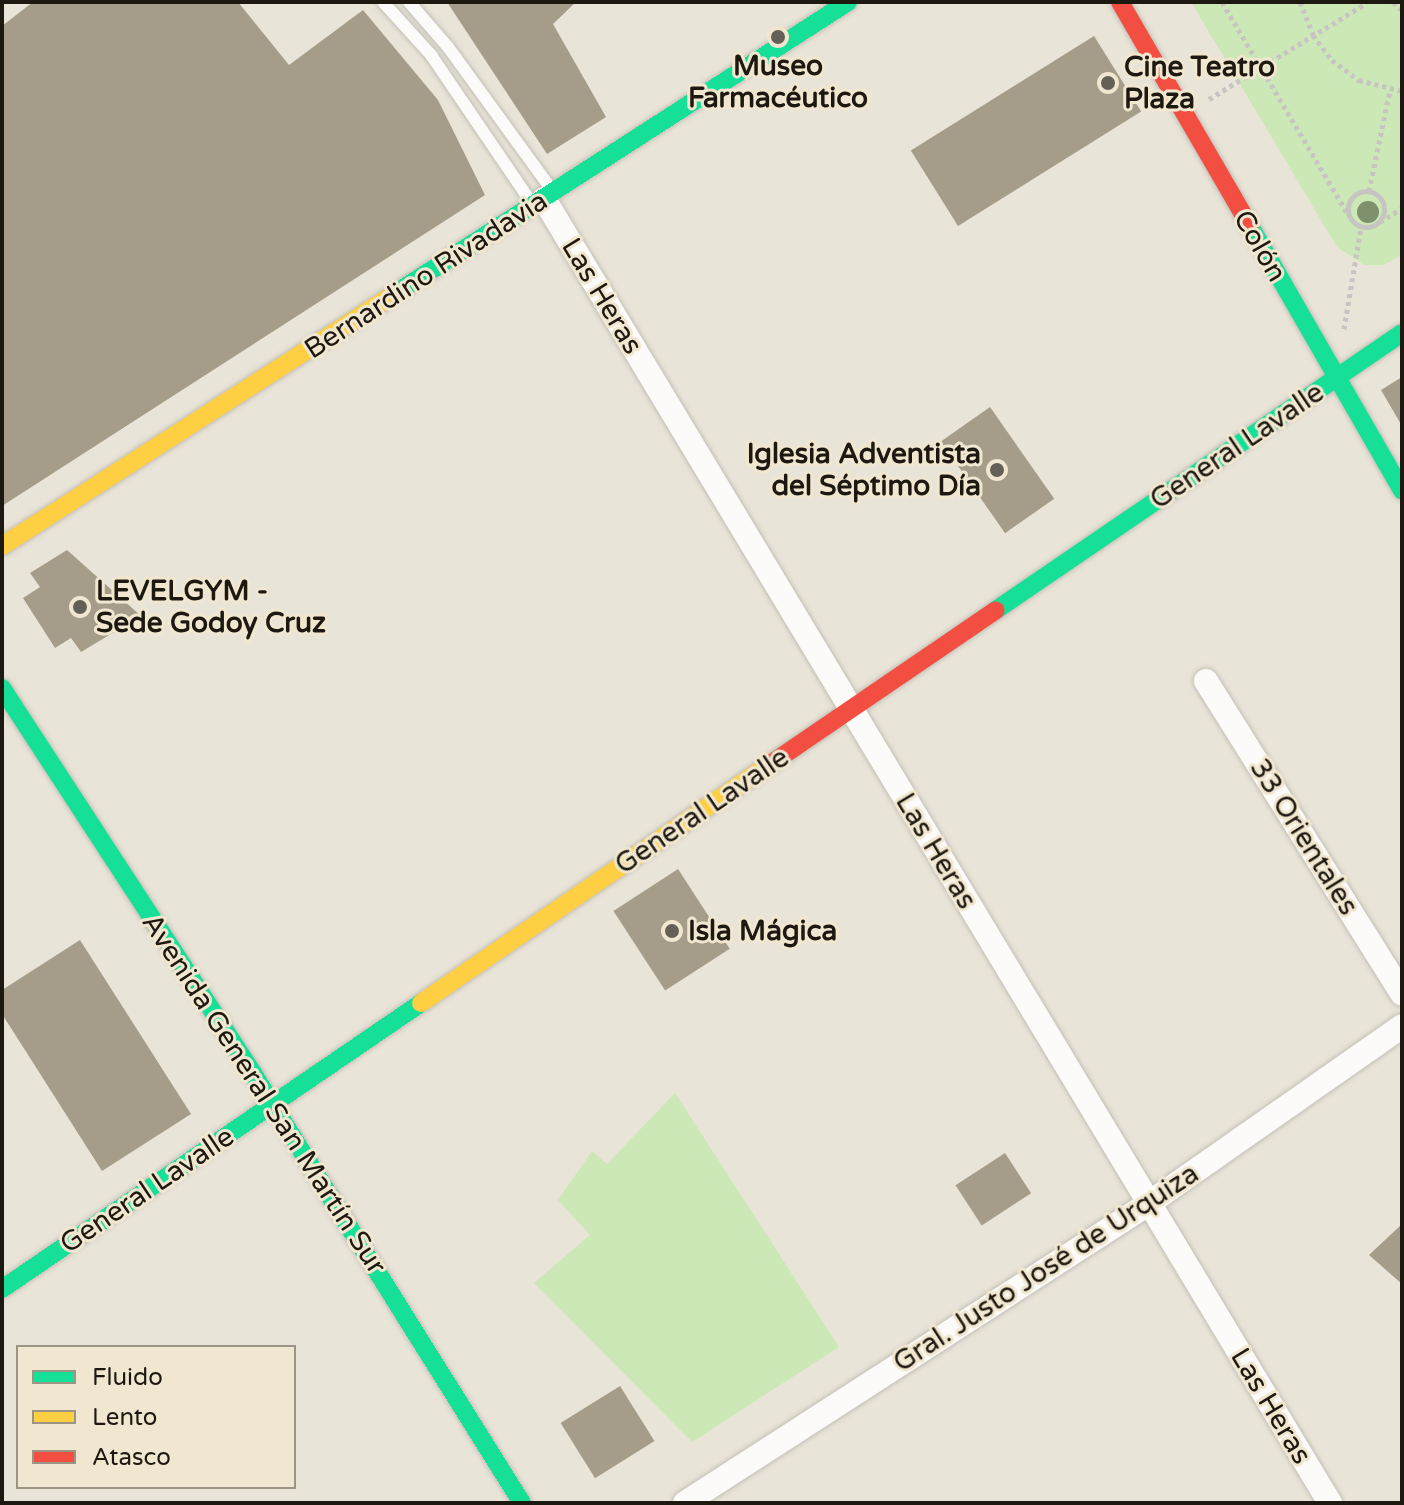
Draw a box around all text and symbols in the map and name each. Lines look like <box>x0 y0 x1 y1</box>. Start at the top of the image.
marker: Museo Farmacéutico <box>769 28 787 46</box>
place label: Museo Farmacéutico <box>688 49 868 115</box>
place label: Cine Teatro Plaza <box>1124 50 1275 116</box>
marker: Cine Teatro Plaza <box>1099 74 1117 92</box>
street label: Bernardino Rivadavia <box>298 184 554 366</box>
street label: Colón <box>1226 204 1294 288</box>
street label: Las Heras <box>554 232 650 360</box>
street label: General Lavalle <box>1144 375 1330 517</box>
place label: Iglesia Adventista del Séptimo Día <box>747 437 981 503</box>
marker: Iglesia Adventista del Séptimo Día <box>988 461 1006 479</box>
place label: LEVELGYM - Sede Godoy Cruz <box>96 574 326 640</box>
marker: LEVELGYM - Sede Godoy Cruz <box>71 598 89 616</box>
street label: General Lavalle <box>609 740 795 882</box>
street label: 33 Orientales <box>1243 753 1365 921</box>
street label: Las Heras <box>888 787 984 915</box>
street label: Avenida General San Martín Sur <box>135 907 393 1281</box>
place label: Isla Mágica <box>688 914 837 948</box>
marker: Isla Mágica <box>663 922 681 940</box>
street label: General Lavalle <box>54 1119 240 1261</box>
street label: Gral. Justo José de Urquiza <box>887 1157 1205 1379</box>
street label: Las Heras <box>1223 1342 1319 1470</box>
legend <box>16 1345 296 1489</box>
text: Fluido <box>92 1363 163 1392</box>
text: Lento <box>92 1403 157 1432</box>
text: Atasco <box>92 1443 171 1472</box>

